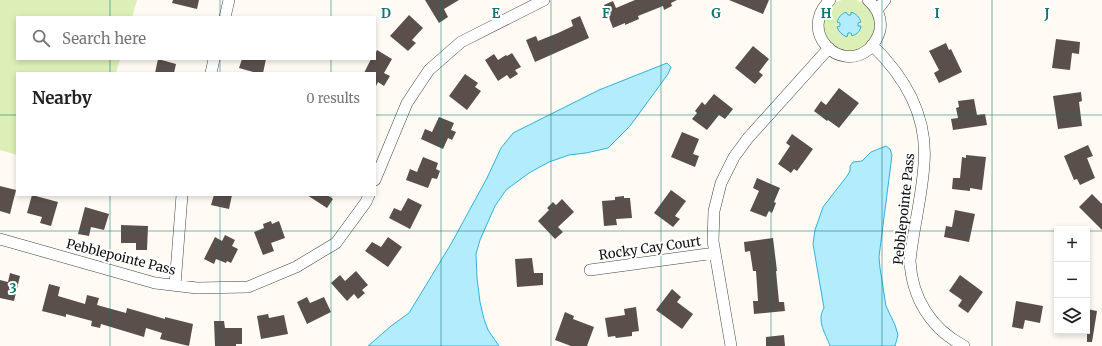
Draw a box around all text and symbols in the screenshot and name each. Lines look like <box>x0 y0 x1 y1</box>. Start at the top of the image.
text: D <box>381 5 391 22</box>
text: E <box>492 5 501 22</box>
text: F <box>602 5 610 22</box>
text: G <box>711 5 721 22</box>
text: H <box>821 5 832 22</box>
text: I <box>934 5 940 22</box>
text: J <box>1043 5 1050 22</box>
search box <box>16 16 376 60</box>
icon: search <box>30 27 52 49</box>
text: Search here <box>62 29 146 48</box>
text: Nearby <box>32 87 92 109</box>
text: 0 results <box>306 90 360 107</box>
street label: Pebblepointe Pass <box>890 152 918 266</box>
map controls <box>1054 226 1090 334</box>
button: + <box>1054 226 1090 262</box>
street label: Rocky Cay Court <box>598 232 702 264</box>
street label: Pebblepointe Pass <box>65 235 177 279</box>
button: − <box>1054 262 1090 298</box>
text: 3 <box>9 280 17 297</box>
button: layers <box>1054 298 1090 334</box>

